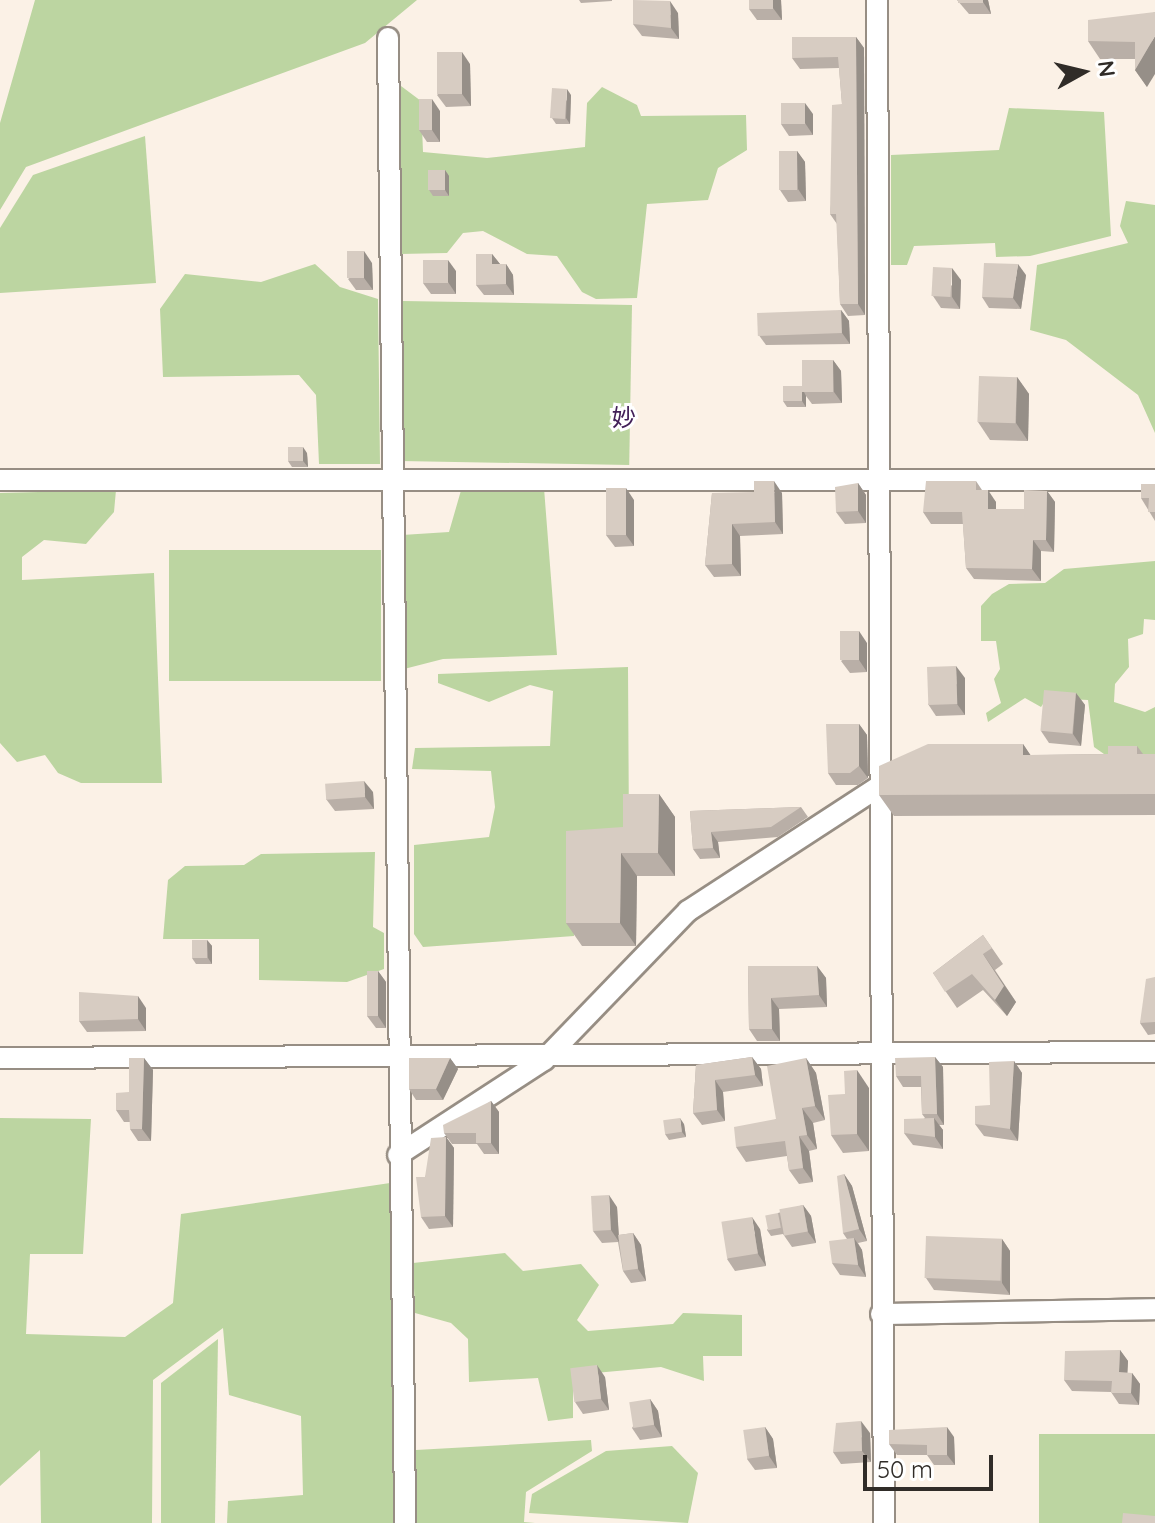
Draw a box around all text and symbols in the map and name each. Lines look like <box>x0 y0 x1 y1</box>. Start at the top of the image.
north arrow <box>1043 32 1123 112</box>
text: N <box>1092 59 1122 79</box>
district label: 妙 <box>612 404 636 432</box>
scale bar <box>867 1439 997 1489</box>
text: 50 m <box>877 1454 933 1484</box>

